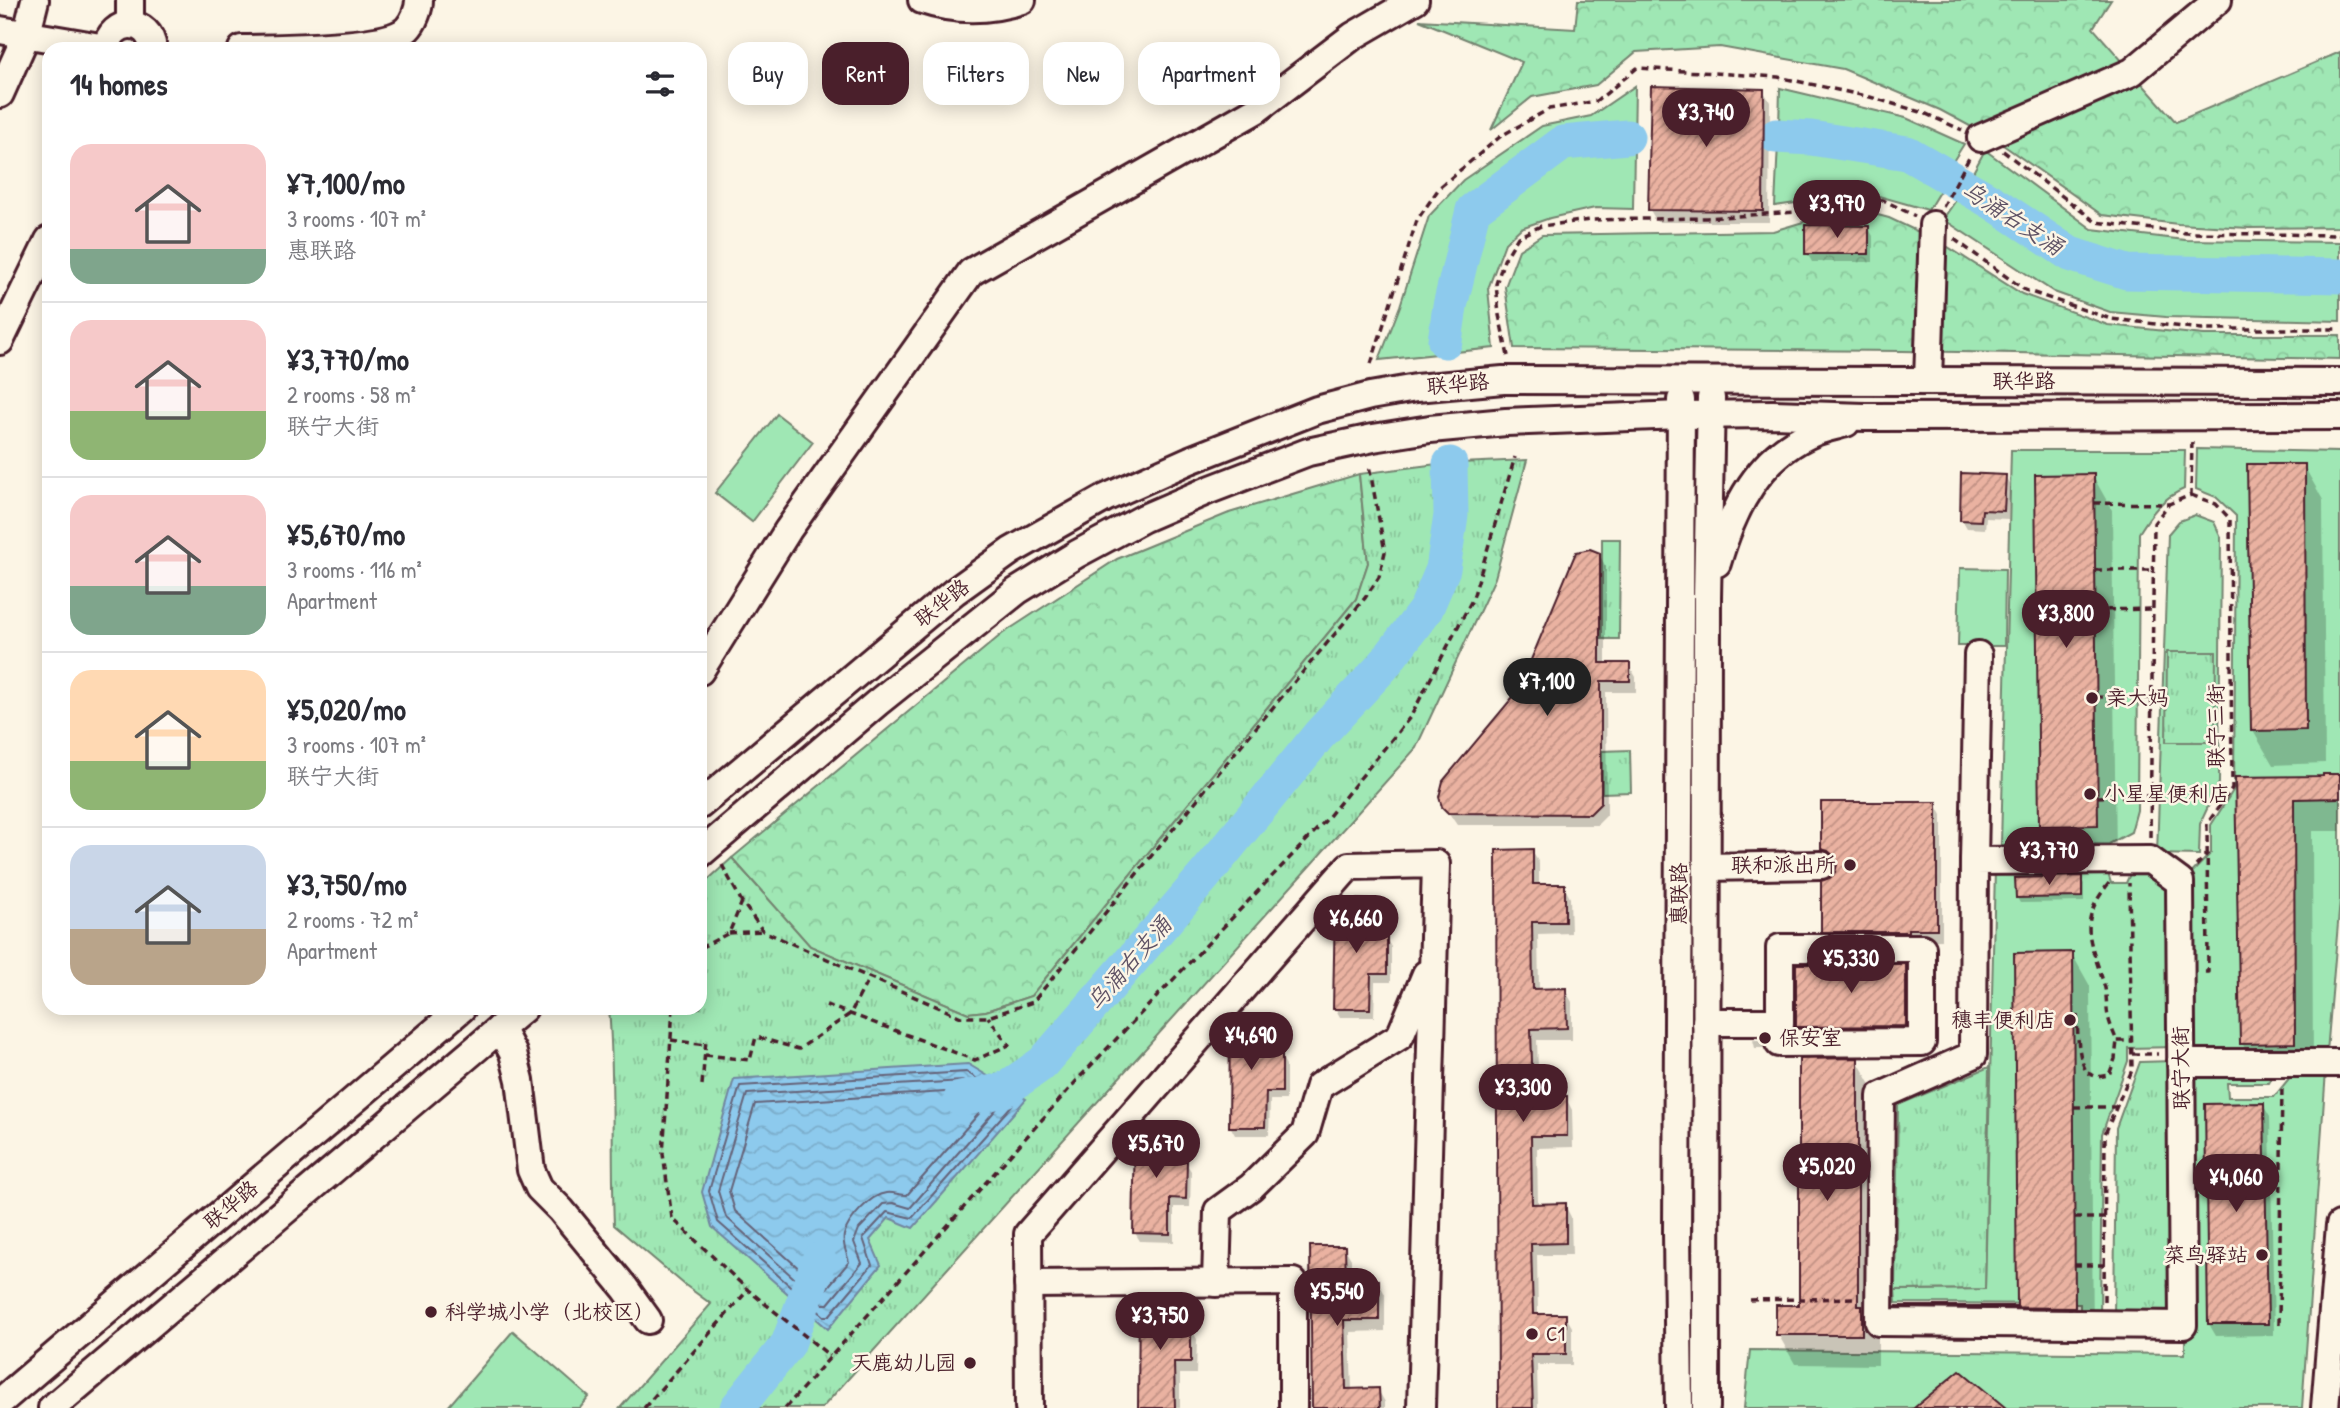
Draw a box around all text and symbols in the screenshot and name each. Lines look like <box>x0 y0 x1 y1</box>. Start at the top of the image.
chip: Buy <box>728 42 808 105</box>
chip: Rent <box>822 42 909 105</box>
chip: Filters <box>923 42 1029 105</box>
chip: New <box>1043 42 1124 105</box>
chip: Apartment <box>1138 42 1280 105</box>
text: 14 homes <box>70 64 168 104</box>
icon: filters <box>641 65 679 103</box>
pin: ¥3,740 <box>1649 90 1763 149</box>
text: ¥3,740 <box>1678 96 1734 127</box>
text: ¥7,100/mo <box>287 163 405 203</box>
icon: home <box>126 172 210 256</box>
water label: 乌涌右支涌 <box>1957 173 2071 262</box>
pin: ¥3,970 <box>1780 180 1894 240</box>
text: ¥3,970 <box>1809 187 1865 218</box>
text: 3 rooms · 107 m² <box>287 203 426 234</box>
text: 惠联路 <box>287 234 356 265</box>
text: ¥3,770/mo <box>287 339 409 379</box>
icon: home <box>126 348 210 432</box>
street label: 联华路 <box>1425 366 1491 401</box>
street label: 联华路 <box>1993 366 2056 395</box>
text: 2 rooms · 58 m² <box>287 379 416 410</box>
text: 联宁大街 <box>287 410 379 441</box>
text: ¥5,670/mo <box>287 514 405 554</box>
icon: home <box>126 523 210 607</box>
text: 3 rooms · 116 m² <box>287 554 422 585</box>
street label: 联华路 <box>908 572 975 633</box>
text: Apartment <box>287 585 377 616</box>
pin: ¥3,800 <box>2009 590 2123 650</box>
text: ¥3,800 <box>2038 597 2094 628</box>
pin: ¥7,100 <box>1490 658 1604 718</box>
text: ¥7,100 <box>1519 665 1575 696</box>
place label: 亲大妈 <box>2106 683 2169 712</box>
street label: 联宁三街 <box>2201 684 2230 768</box>
text: ¥5,020/mo <box>287 689 406 729</box>
marker: 亲大妈 <box>2084 690 2100 706</box>
icon: home <box>126 698 210 782</box>
text: 3 rooms · 107 m² <box>287 729 426 760</box>
text: 联宁大街 <box>287 760 379 791</box>
place label: 小星星便利店 <box>2104 779 2230 808</box>
marker: 小星星便利店 <box>2082 786 2098 802</box>
pin: ¥3,770 <box>1992 828 2106 887</box>
text: ¥3,770 <box>2020 834 2078 865</box>
place label: 联和派出所 <box>1731 850 1836 879</box>
marker: 联和派出所 <box>1842 857 1858 873</box>
street label: 惠联路 <box>1664 863 1693 926</box>
text: ¥3,750/mo <box>287 864 407 904</box>
icon: home <box>126 873 210 957</box>
pin: ¥6,660 <box>1299 895 1413 955</box>
text: ¥6,660 <box>1329 902 1383 933</box>
text: 2 rooms · 72 m² <box>287 904 419 935</box>
water label: 乌涌右支涌 <box>1079 908 1179 1016</box>
text: Apartment <box>287 935 377 966</box>
pin: ¥5,330 <box>1794 936 1908 995</box>
text: ¥5,330 <box>1823 942 1879 973</box>
place label: 穗丰便利店 <box>1951 1005 2056 1034</box>
pin: ¥4,690 <box>1194 1012 1308 1072</box>
marker: 穗丰便利店 <box>2062 1012 2078 1028</box>
text: ¥4,690 <box>1225 1019 1277 1050</box>
place label: 保安室 <box>1779 1023 1842 1052</box>
street label: 联宁大街 <box>2165 1026 2196 1110</box>
marker: 保安室 <box>1757 1030 1773 1046</box>
pin: ¥3,300 <box>1466 1064 1580 1124</box>
text: ¥3,300 <box>1495 1071 1551 1102</box>
pin: ¥5,670 <box>1099 1120 1213 1180</box>
text: ¥5,670 <box>1128 1127 1184 1158</box>
pin: ¥5,020 <box>1770 1144 1884 1203</box>
text: ¥5,020 <box>1799 1150 1855 1181</box>
pin: ¥4,060 <box>2179 1154 2293 1214</box>
text: ¥4,060 <box>2209 1161 2263 1192</box>
street label: 联华路 <box>197 1173 264 1236</box>
place label: 菜鸟驿站 <box>2164 1240 2248 1269</box>
marker: 菜鸟驿站 <box>2254 1247 2270 1263</box>
pin: ¥5,540 <box>1280 1268 1394 1328</box>
text: ¥5,540 <box>1310 1275 1364 1306</box>
pin: ¥3,750 <box>1103 1292 1217 1352</box>
place label: 科学城小学（北校区） <box>445 1297 655 1326</box>
text: ¥3,750 <box>1131 1299 1189 1330</box>
marker: 科学城小学（北校区） <box>423 1304 439 1320</box>
place label: C1 <box>1546 1319 1565 1348</box>
marker: C1 <box>1524 1326 1540 1342</box>
place label: 天鹿幼儿园 <box>851 1348 956 1377</box>
marker: 天鹿幼儿园 <box>962 1355 978 1371</box>

